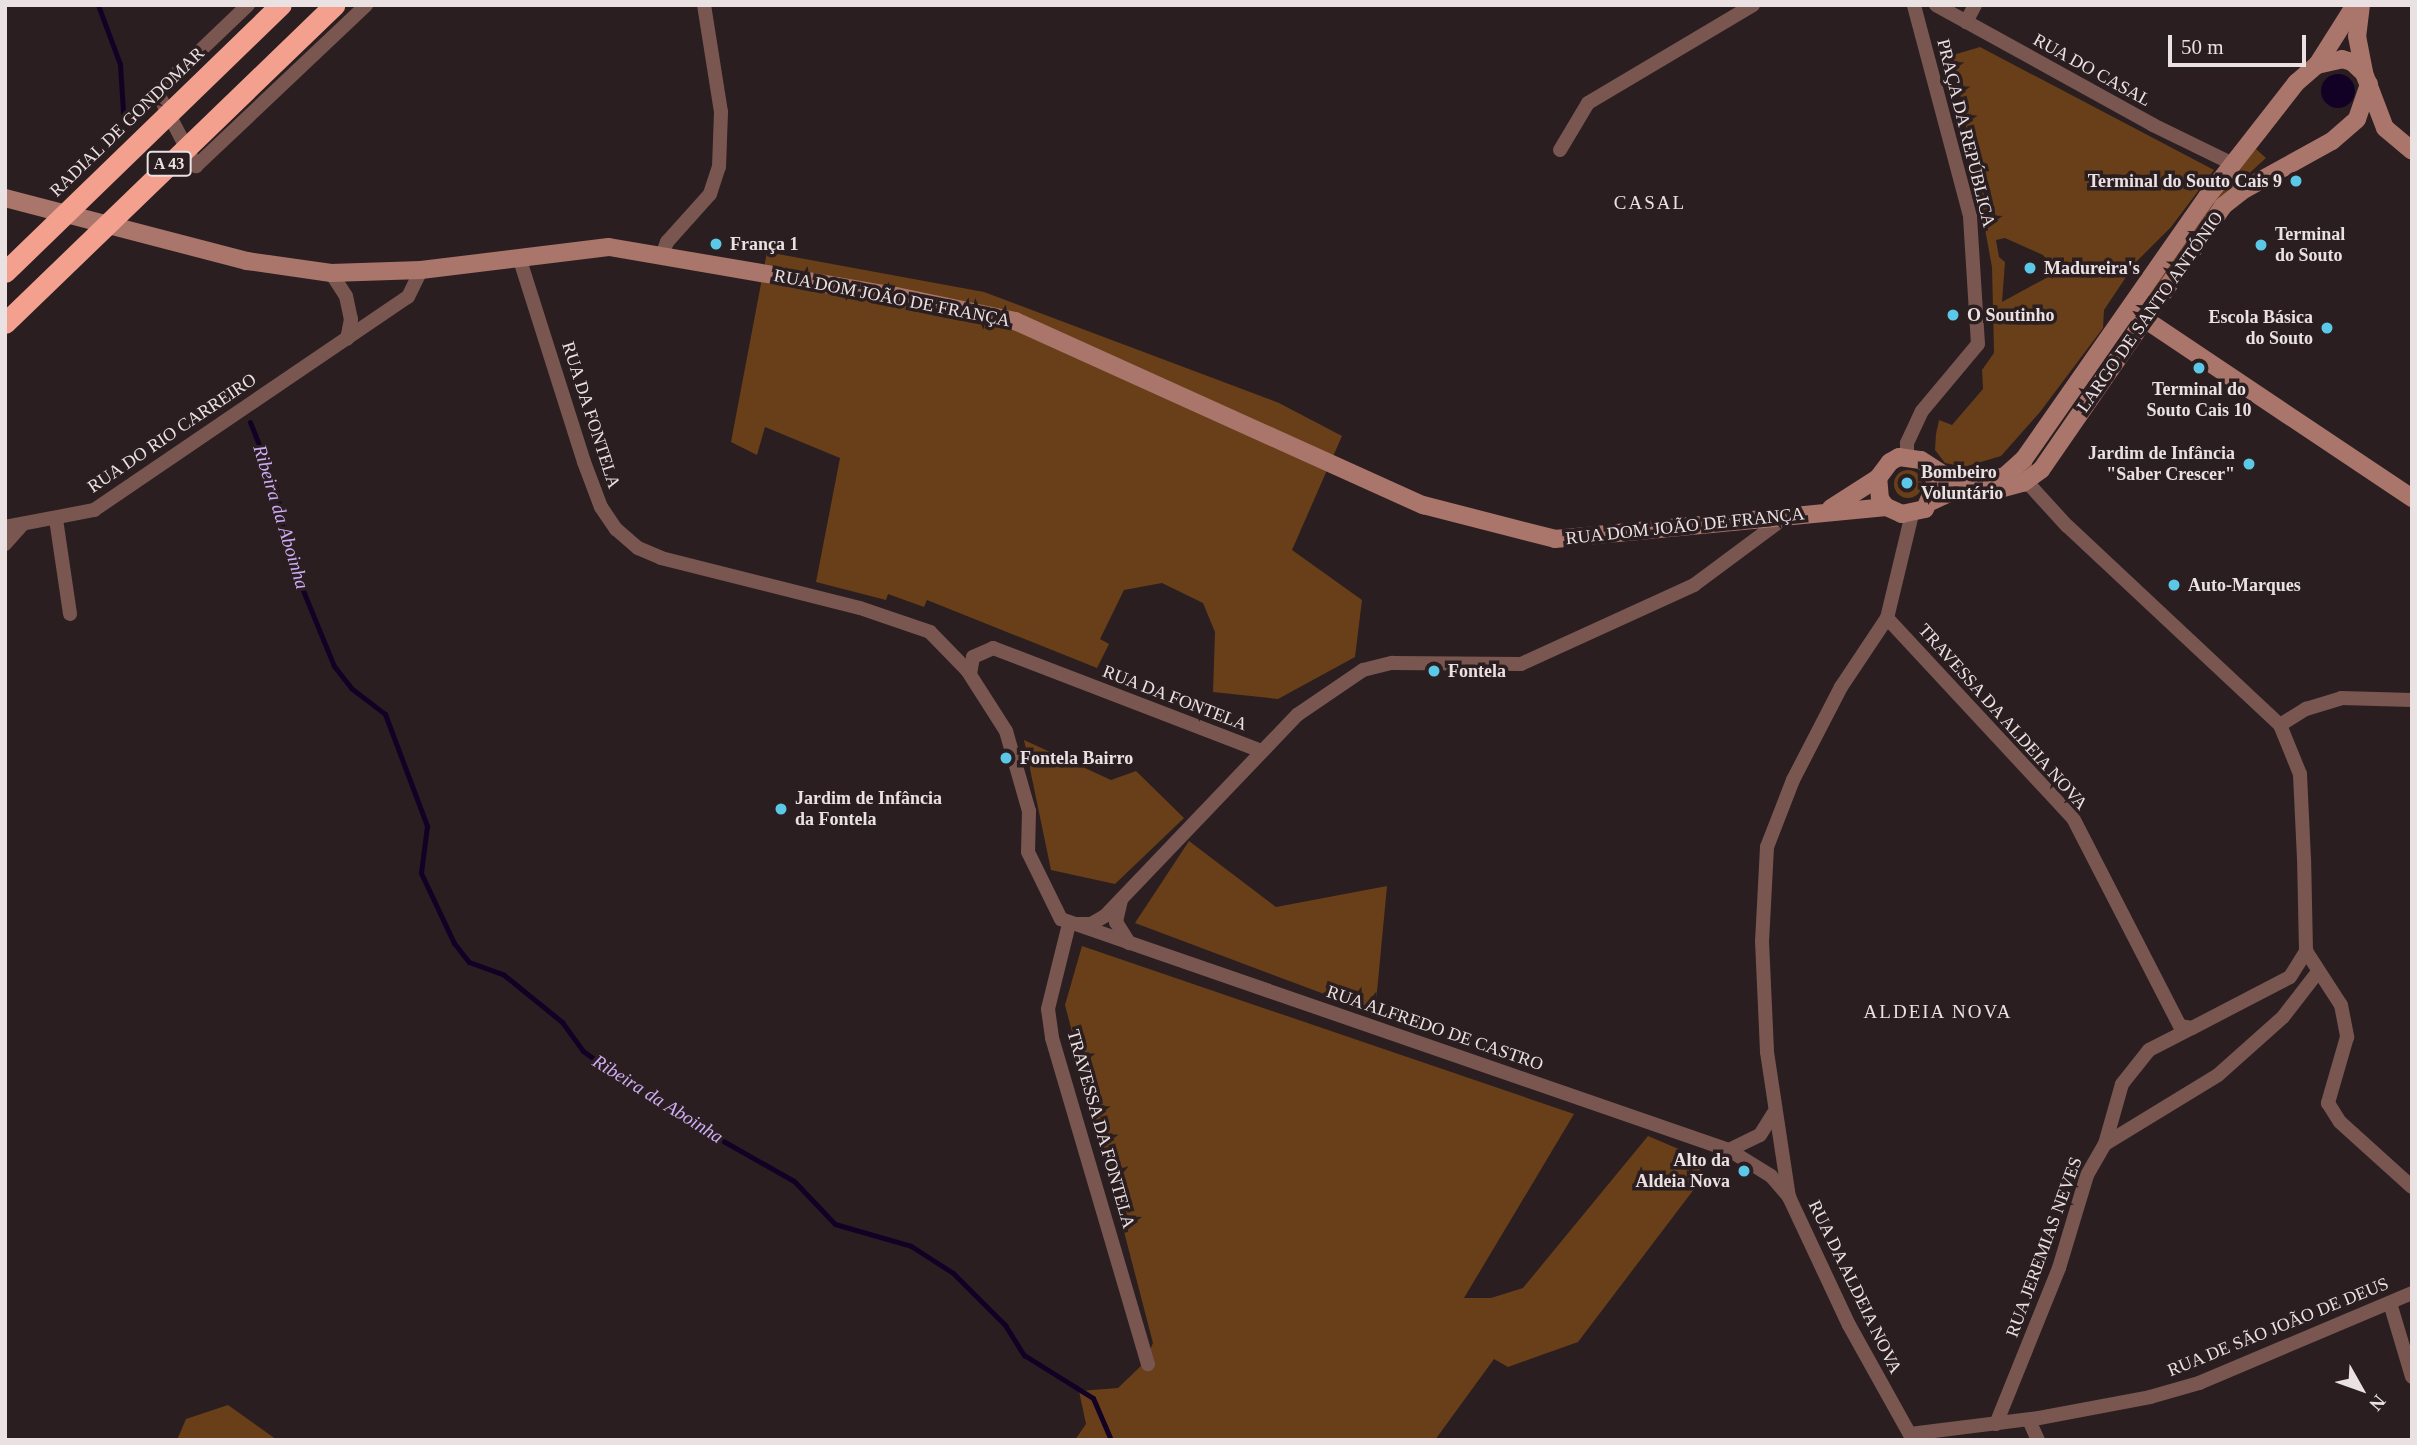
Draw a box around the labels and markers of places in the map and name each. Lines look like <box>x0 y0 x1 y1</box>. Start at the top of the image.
place label: Terminal do Souto Cais 9 <box>2088 170 2282 192</box>
marker: Terminal do Souto Cais 9 <box>2288 173 2304 189</box>
place label: Terminal do Souto <box>2275 224 2345 266</box>
place label: França 1 <box>730 233 798 255</box>
marker: França 1 <box>708 236 724 252</box>
marker: Terminal do Souto <box>2253 237 2269 253</box>
place label: Madureira's <box>2044 257 2140 279</box>
marker: Madureira's <box>2022 260 2038 276</box>
place label: O Soutinho <box>1967 304 2055 326</box>
marker: O Soutinho <box>1945 307 1961 323</box>
place label: Escola Básica do Souto <box>2208 307 2313 350</box>
marker: Escola Básica do Souto <box>2319 320 2335 336</box>
marker: Terminal do Souto Cais 10 <box>2191 360 2207 376</box>
place label: Terminal do Souto Cais 10 <box>2146 379 2252 422</box>
place label: Jardim de Infância "Saber Crescer" <box>2088 443 2235 486</box>
marker: Jardim de Infância "Saber Crescer" <box>2241 456 2257 472</box>
place label: Bombeiro Voluntário <box>1921 462 2003 504</box>
marker: Bombeiro Voluntário <box>1899 475 1915 491</box>
place label: Auto-Marques <box>2188 574 2301 596</box>
marker: Auto-Marques <box>2166 577 2182 593</box>
place label: Fontela <box>1448 660 1506 682</box>
marker: Fontela <box>1426 663 1442 679</box>
place label: Fontela Bairro <box>1020 747 1133 769</box>
marker: Fontela Bairro <box>998 750 1014 766</box>
place label: Jardim de Infância da Fontela <box>795 788 942 830</box>
marker: Jardim de Infância da Fontela <box>773 801 789 817</box>
place label: Alto da Aldeia Nova <box>1636 1150 1730 1192</box>
marker: Alto da Aldeia Nova <box>1736 1163 1752 1179</box>

